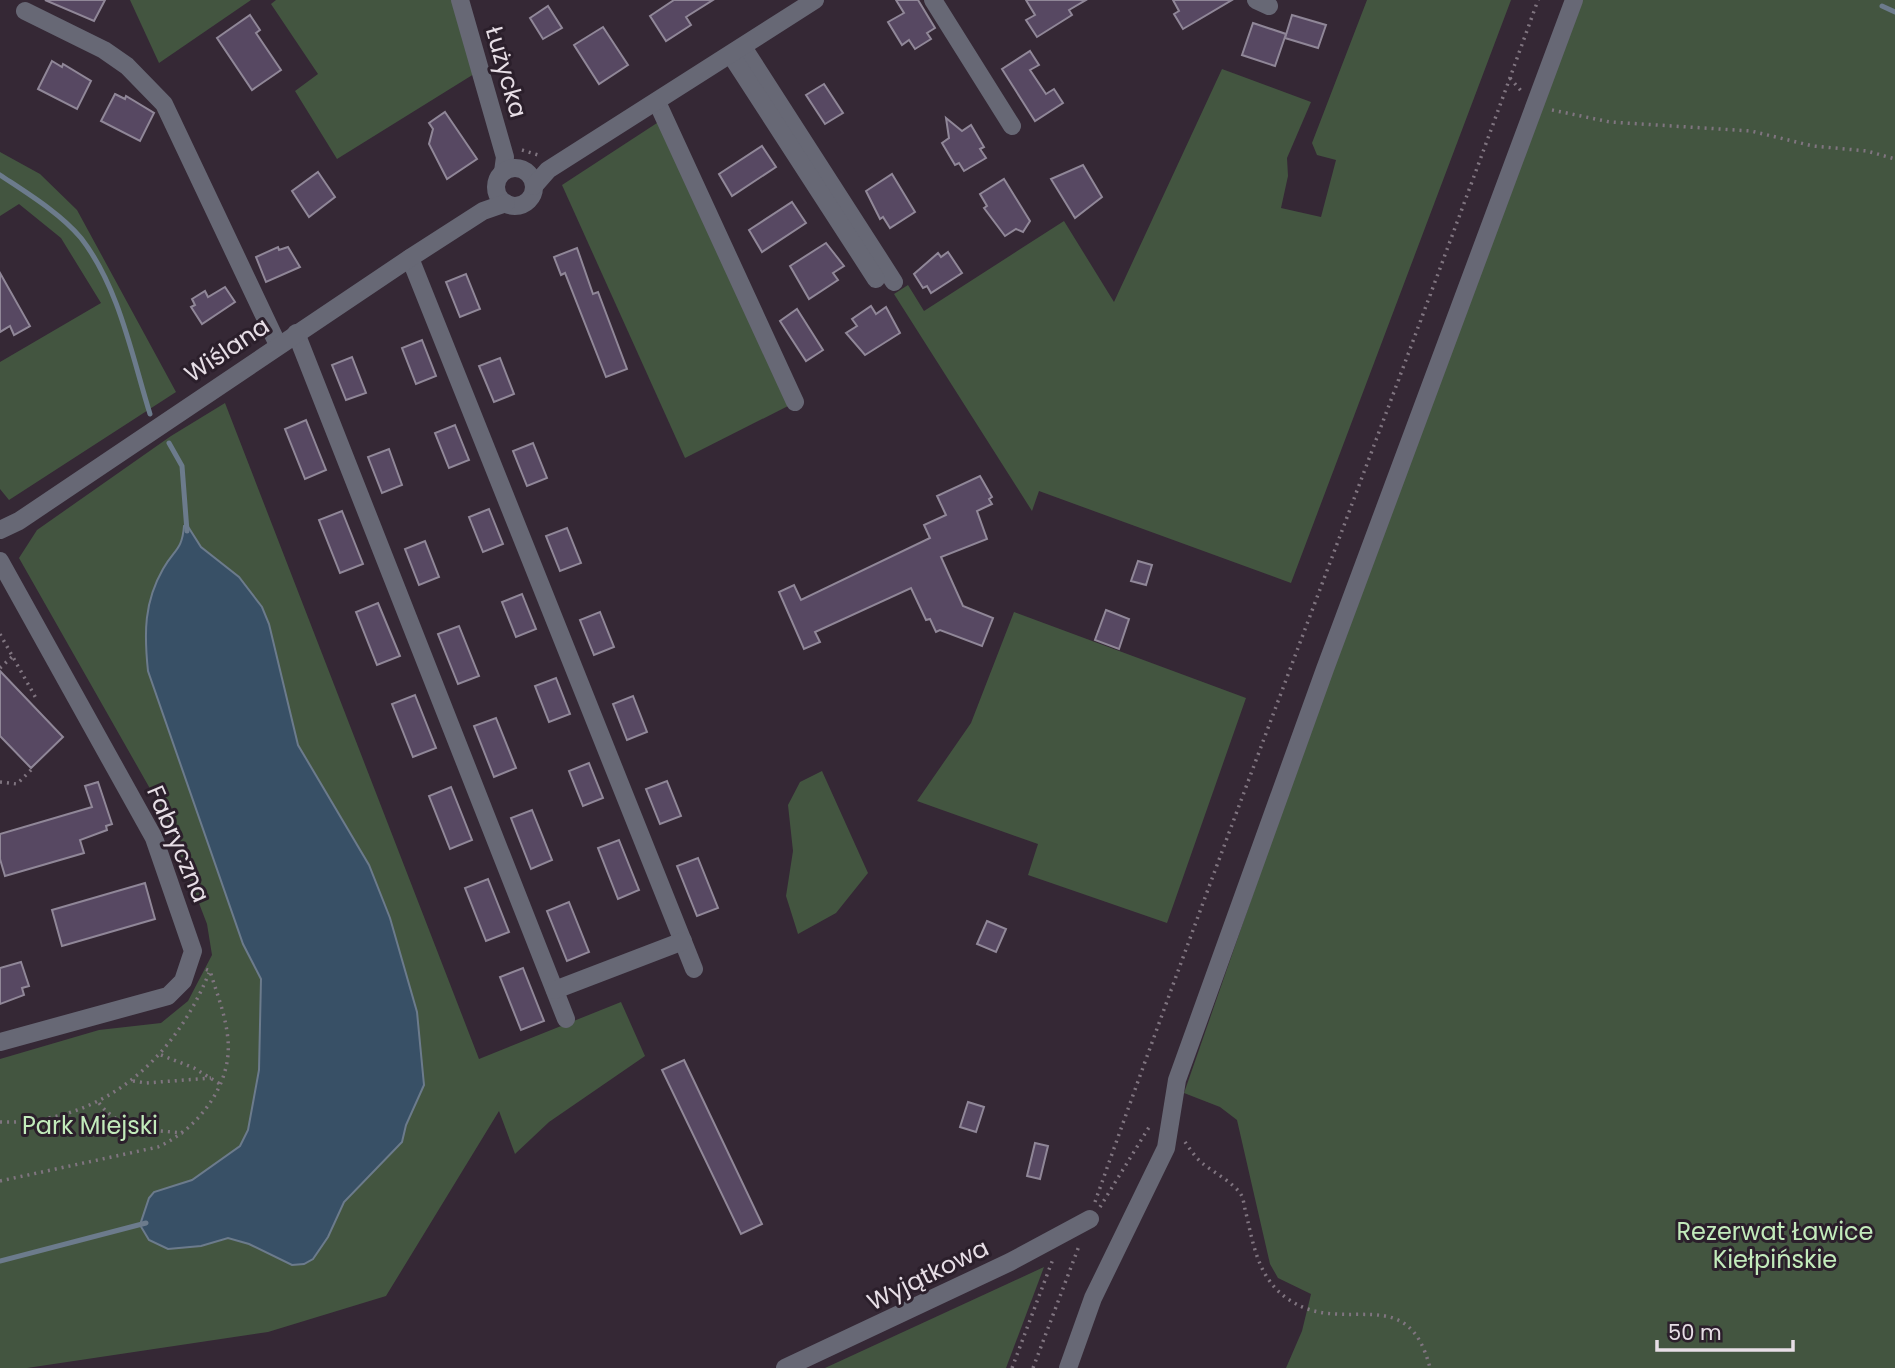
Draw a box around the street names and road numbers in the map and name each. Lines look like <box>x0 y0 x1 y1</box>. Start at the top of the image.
street label: Łużycka <box>478 22 535 121</box>
street label: Wiślana <box>178 309 276 390</box>
street label: Fabryczna <box>139 780 218 907</box>
street label: Wyjątkowa <box>861 1231 994 1318</box>

